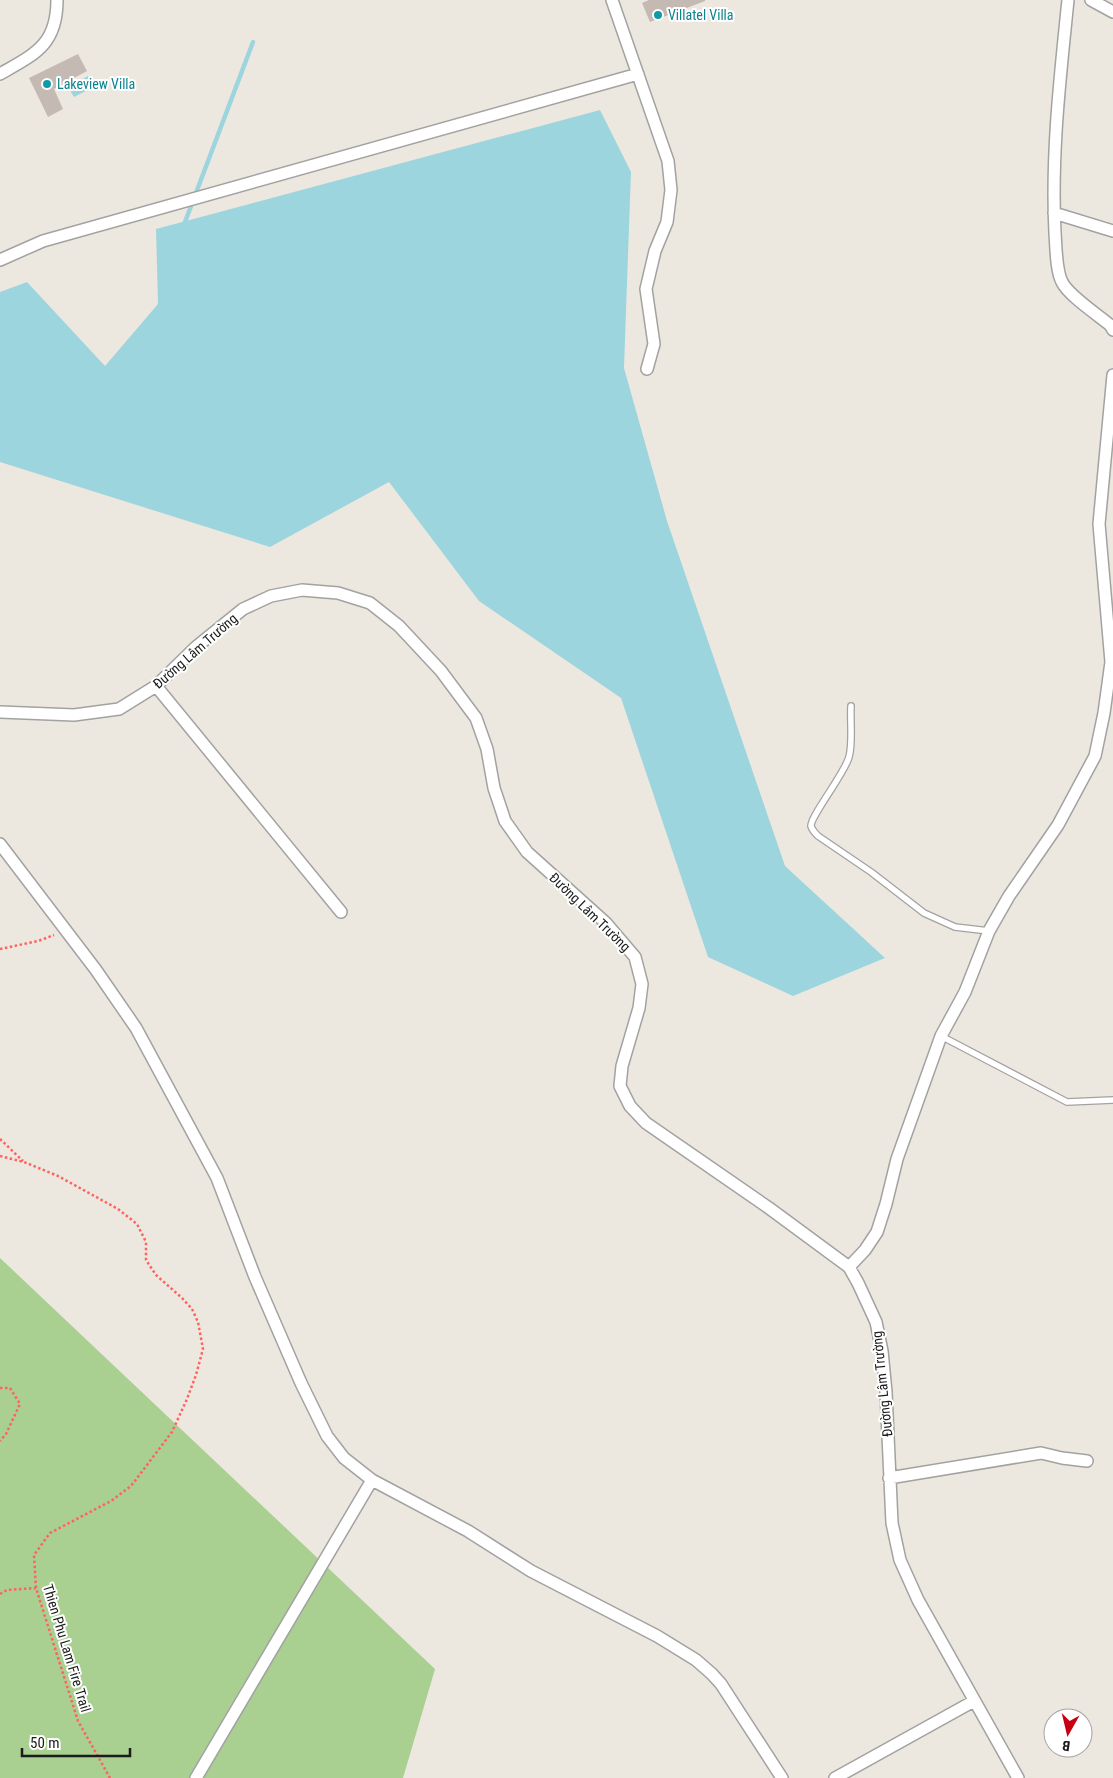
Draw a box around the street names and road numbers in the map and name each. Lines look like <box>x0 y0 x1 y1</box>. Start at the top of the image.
street label: Đường Lâm Trường <box>150 610 240 692</box>
street label: Đường Lâm Trường <box>546 869 634 955</box>
street label: Đường Lâm Trường <box>868 1330 896 1438</box>
street label: Thien Phu Lam Fire Trail <box>40 1582 94 1714</box>

